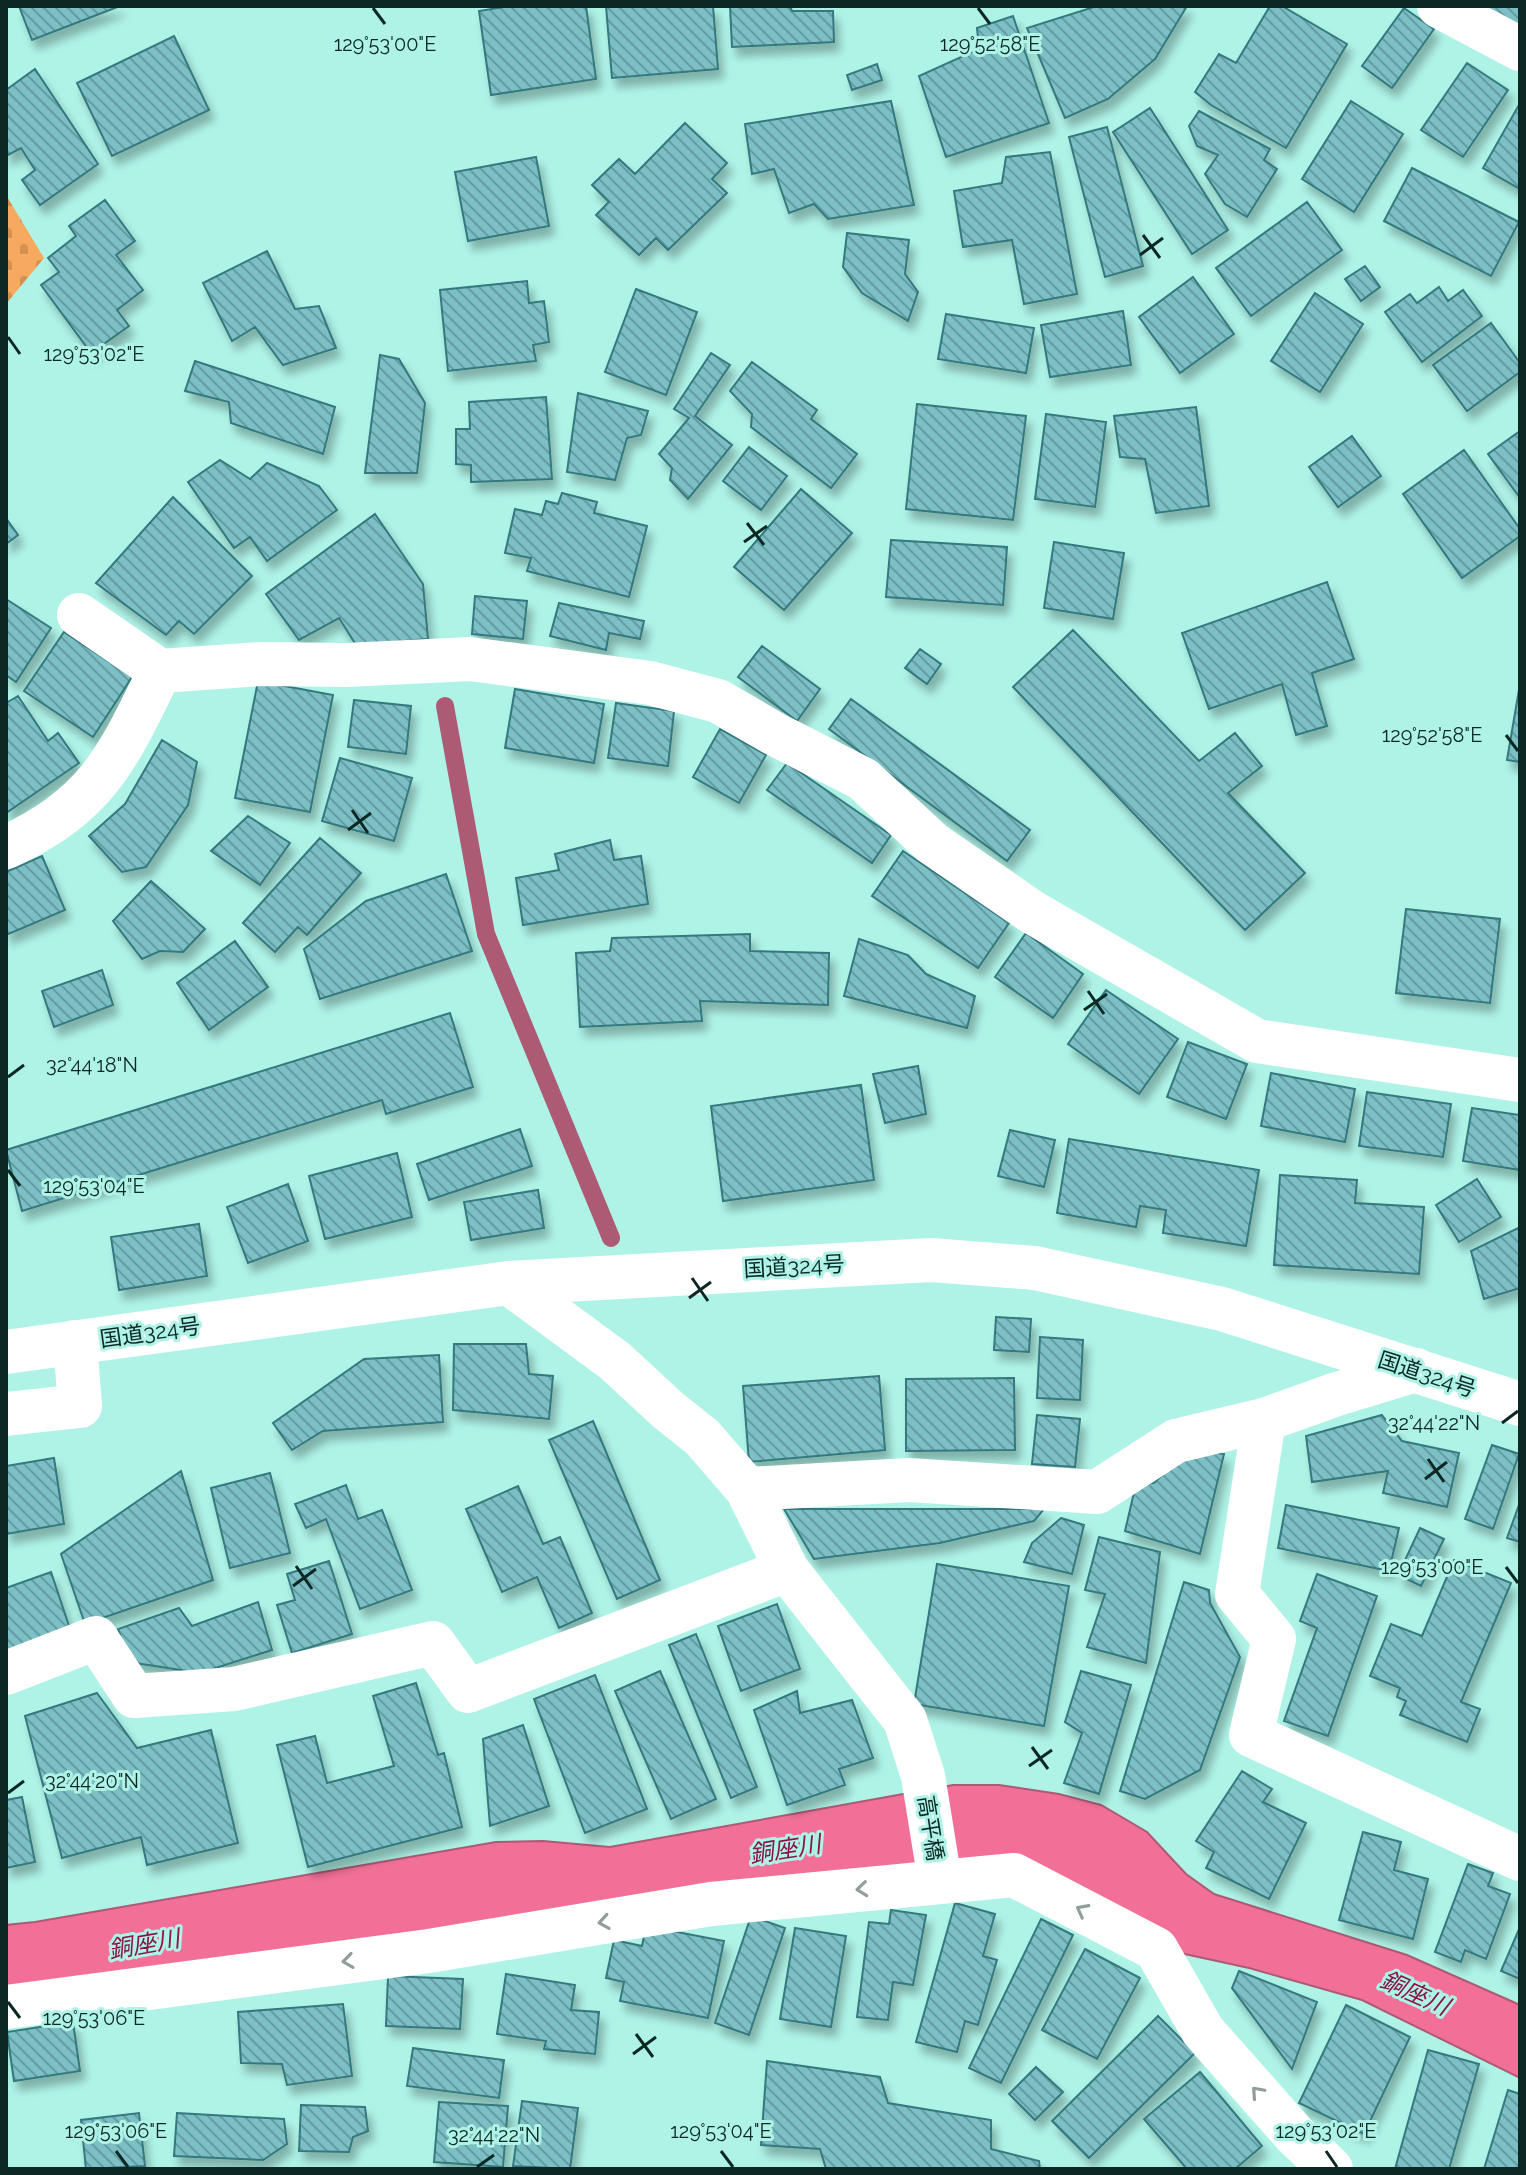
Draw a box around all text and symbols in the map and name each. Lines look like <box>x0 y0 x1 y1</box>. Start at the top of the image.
text: 129°53'00"E <box>334 32 436 56</box>
text: 129°52'58"E <box>940 32 1040 56</box>
text: 129°53'02"E <box>44 342 144 366</box>
text: 129°52'58"E <box>1382 723 1482 747</box>
text: 32°44'18"N <box>46 1053 138 1077</box>
text: 129°53'04"E <box>43 1174 145 1198</box>
street label: 国道324号 <box>743 1250 845 1282</box>
street label: 国道324号 <box>98 1312 202 1352</box>
street label: 国道324号 <box>1375 1346 1479 1402</box>
text: 32°44'22"N <box>1388 1411 1480 1435</box>
text: 129°53'00"E <box>1381 1555 1483 1579</box>
text: 32°44'20"N <box>45 1769 139 1793</box>
street label: 高平橋 <box>913 1793 949 1863</box>
water label: 銅座川 <box>747 1829 826 1869</box>
one-way arrow <box>855 1880 868 1897</box>
one-way arrow <box>1076 1905 1091 1920</box>
one-way arrow <box>598 1912 611 1929</box>
water label: 銅座川 <box>106 1923 185 1965</box>
one-way arrow <box>341 1953 354 1970</box>
water label: 銅座川 <box>1376 1965 1457 2022</box>
text: 129°53'06"E <box>43 2006 145 2030</box>
one-way arrow <box>1253 2087 1267 2102</box>
text: 129°53'06"E <box>65 2119 167 2143</box>
text: 129°53'04"E <box>670 2119 772 2143</box>
text: 129°53'02"E <box>1276 2119 1376 2143</box>
text: 32°44'22"N <box>448 2123 540 2147</box>

